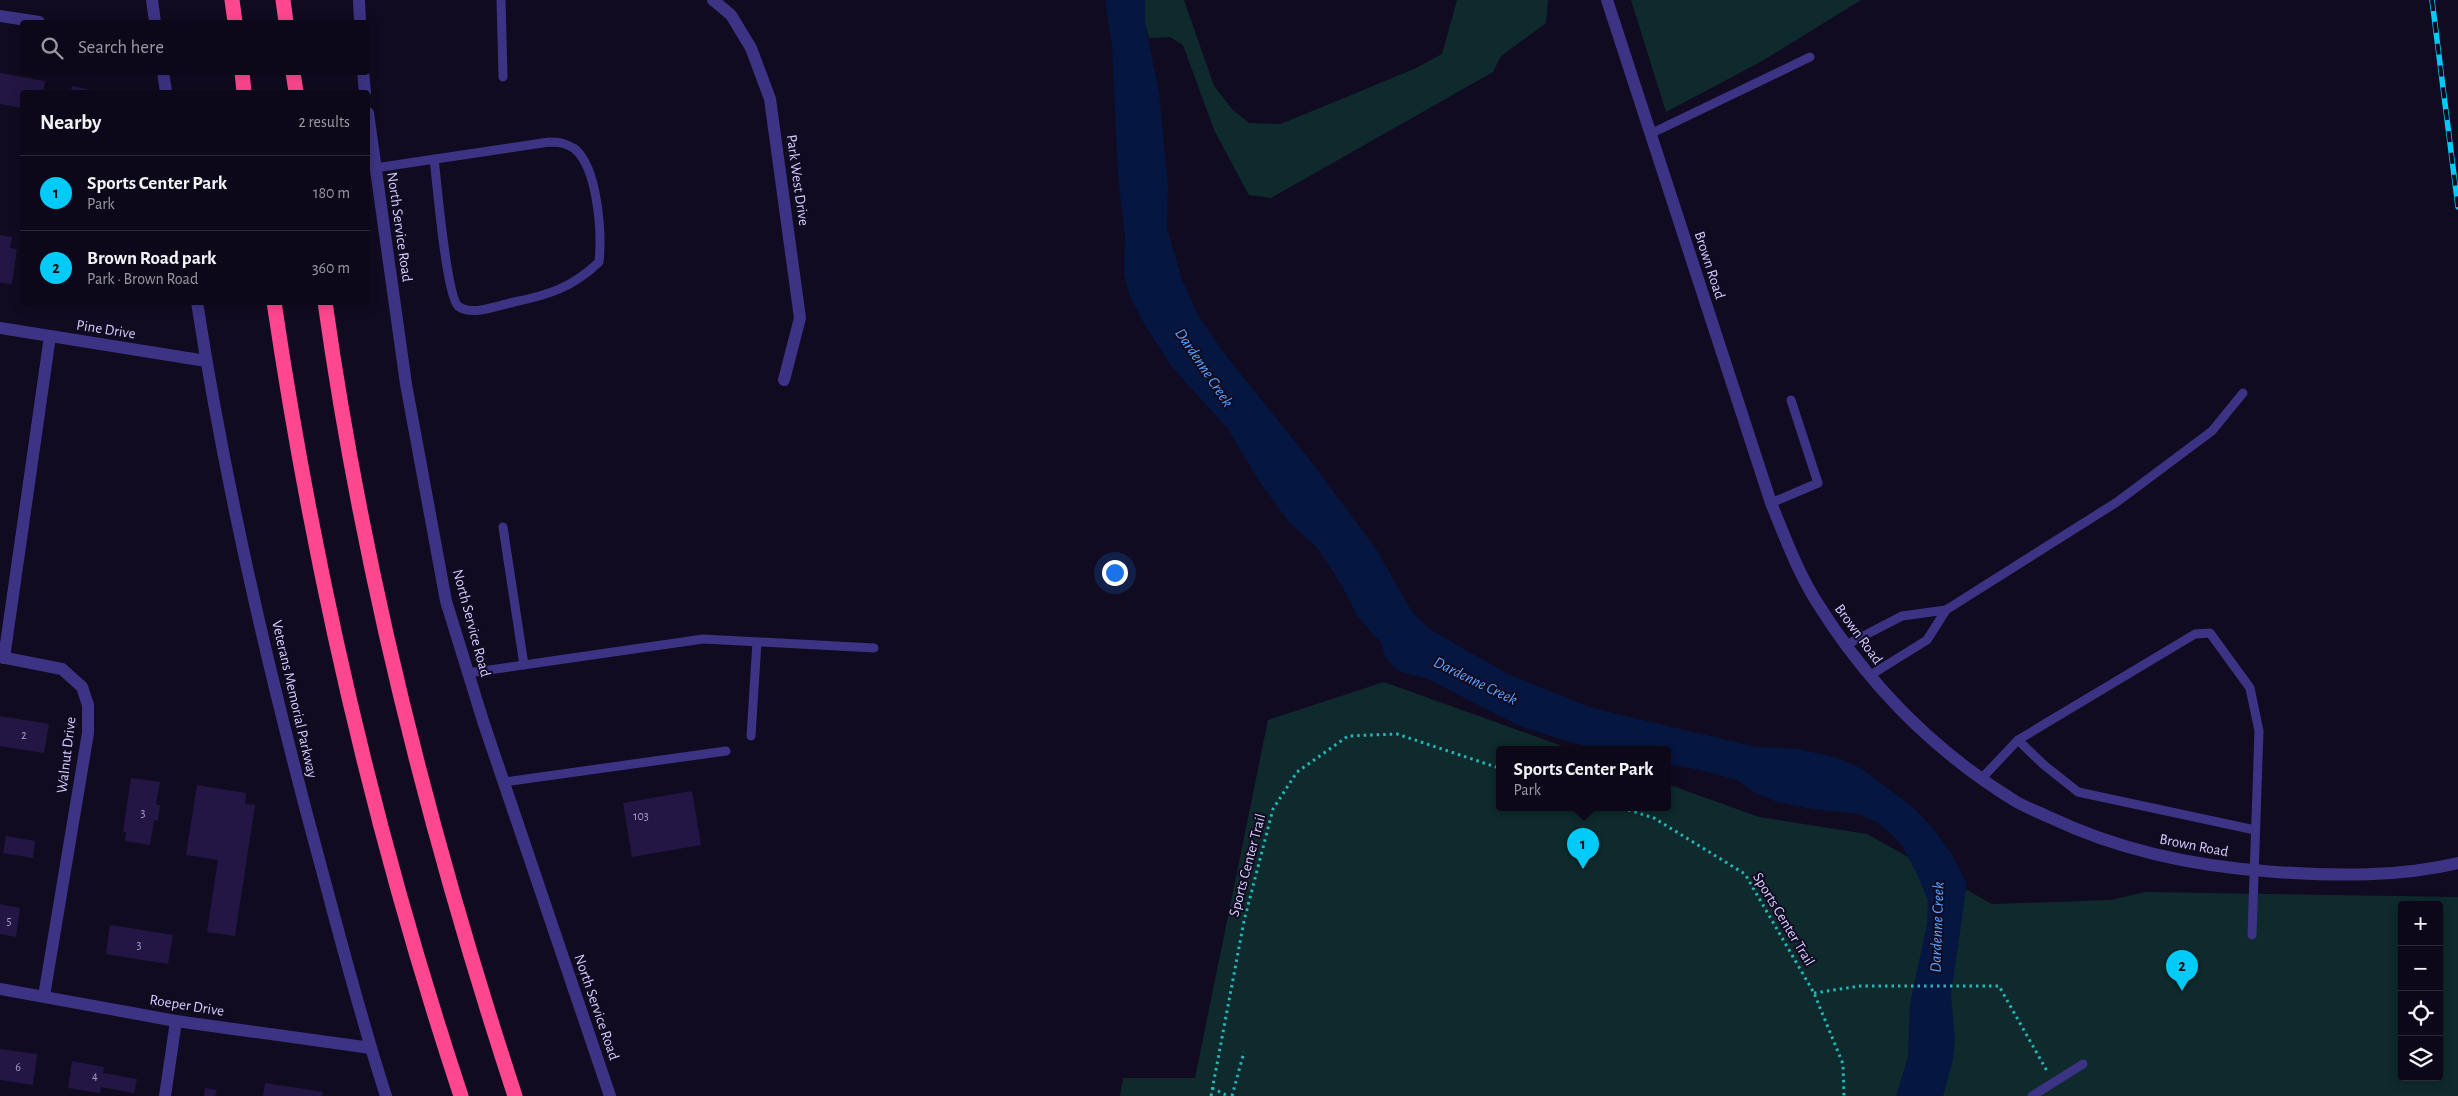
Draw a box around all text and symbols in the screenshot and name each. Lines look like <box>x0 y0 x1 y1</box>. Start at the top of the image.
search box <box>20 20 370 75</box>
icon: search <box>38 34 66 62</box>
text: Search here <box>78 38 164 57</box>
text: Nearby <box>40 112 101 133</box>
text: 2 results <box>298 114 350 130</box>
street label: Park West Drive <box>784 133 811 227</box>
street label: North Service Road <box>384 171 415 283</box>
text: Sports Center Park <box>87 174 227 193</box>
text: 1 <box>53 185 59 201</box>
text: 180 m <box>313 185 350 201</box>
text: Park <box>87 196 115 212</box>
street label: Brown Road <box>1692 230 1728 301</box>
text: Brown Road park <box>87 249 217 268</box>
text: 2 <box>52 260 60 276</box>
text: 360 m <box>312 260 350 276</box>
text: Park · Brown Road <box>87 271 198 287</box>
street label: Pine Drive <box>75 317 137 342</box>
water label: Dardenne Creek <box>1172 325 1236 410</box>
your location <box>1102 560 1128 586</box>
street label: North Service Road <box>450 568 493 679</box>
street label: Brown Road <box>1832 602 1885 667</box>
street label: Veterans Memorial Parkway <box>269 619 320 780</box>
water label: Dardenne Creek <box>1431 654 1520 708</box>
street label: Walnut Drive <box>54 716 79 794</box>
house number: 2 <box>21 729 27 741</box>
popup <box>1496 746 1671 811</box>
text: Sports Center Park <box>1513 760 1654 779</box>
text: Park <box>1513 782 1541 798</box>
house number: 3 <box>141 807 146 819</box>
house number: 103 <box>633 810 649 822</box>
street label: Sports Center Trail <box>1227 812 1268 918</box>
pin: 1 <box>1567 828 1599 869</box>
street label: Brown Road <box>2158 831 2230 860</box>
street label: Sports Center Trail <box>1750 870 1817 969</box>
water label: Dardenne Creek <box>1927 881 1947 973</box>
map controls <box>2398 901 2443 1081</box>
button: + <box>2398 901 2443 946</box>
house number: 5 <box>6 915 12 927</box>
house number: 3 <box>137 939 142 951</box>
button: − <box>2398 946 2443 991</box>
pin: 2 <box>2166 950 2198 991</box>
street label: North Service Road <box>571 952 622 1062</box>
button: locate <box>2398 991 2443 1036</box>
street label: Roeper Drive <box>149 992 225 1019</box>
button: layers <box>2398 1036 2443 1081</box>
house number: 6 <box>15 1061 21 1073</box>
house number: 4 <box>92 1070 98 1082</box>

